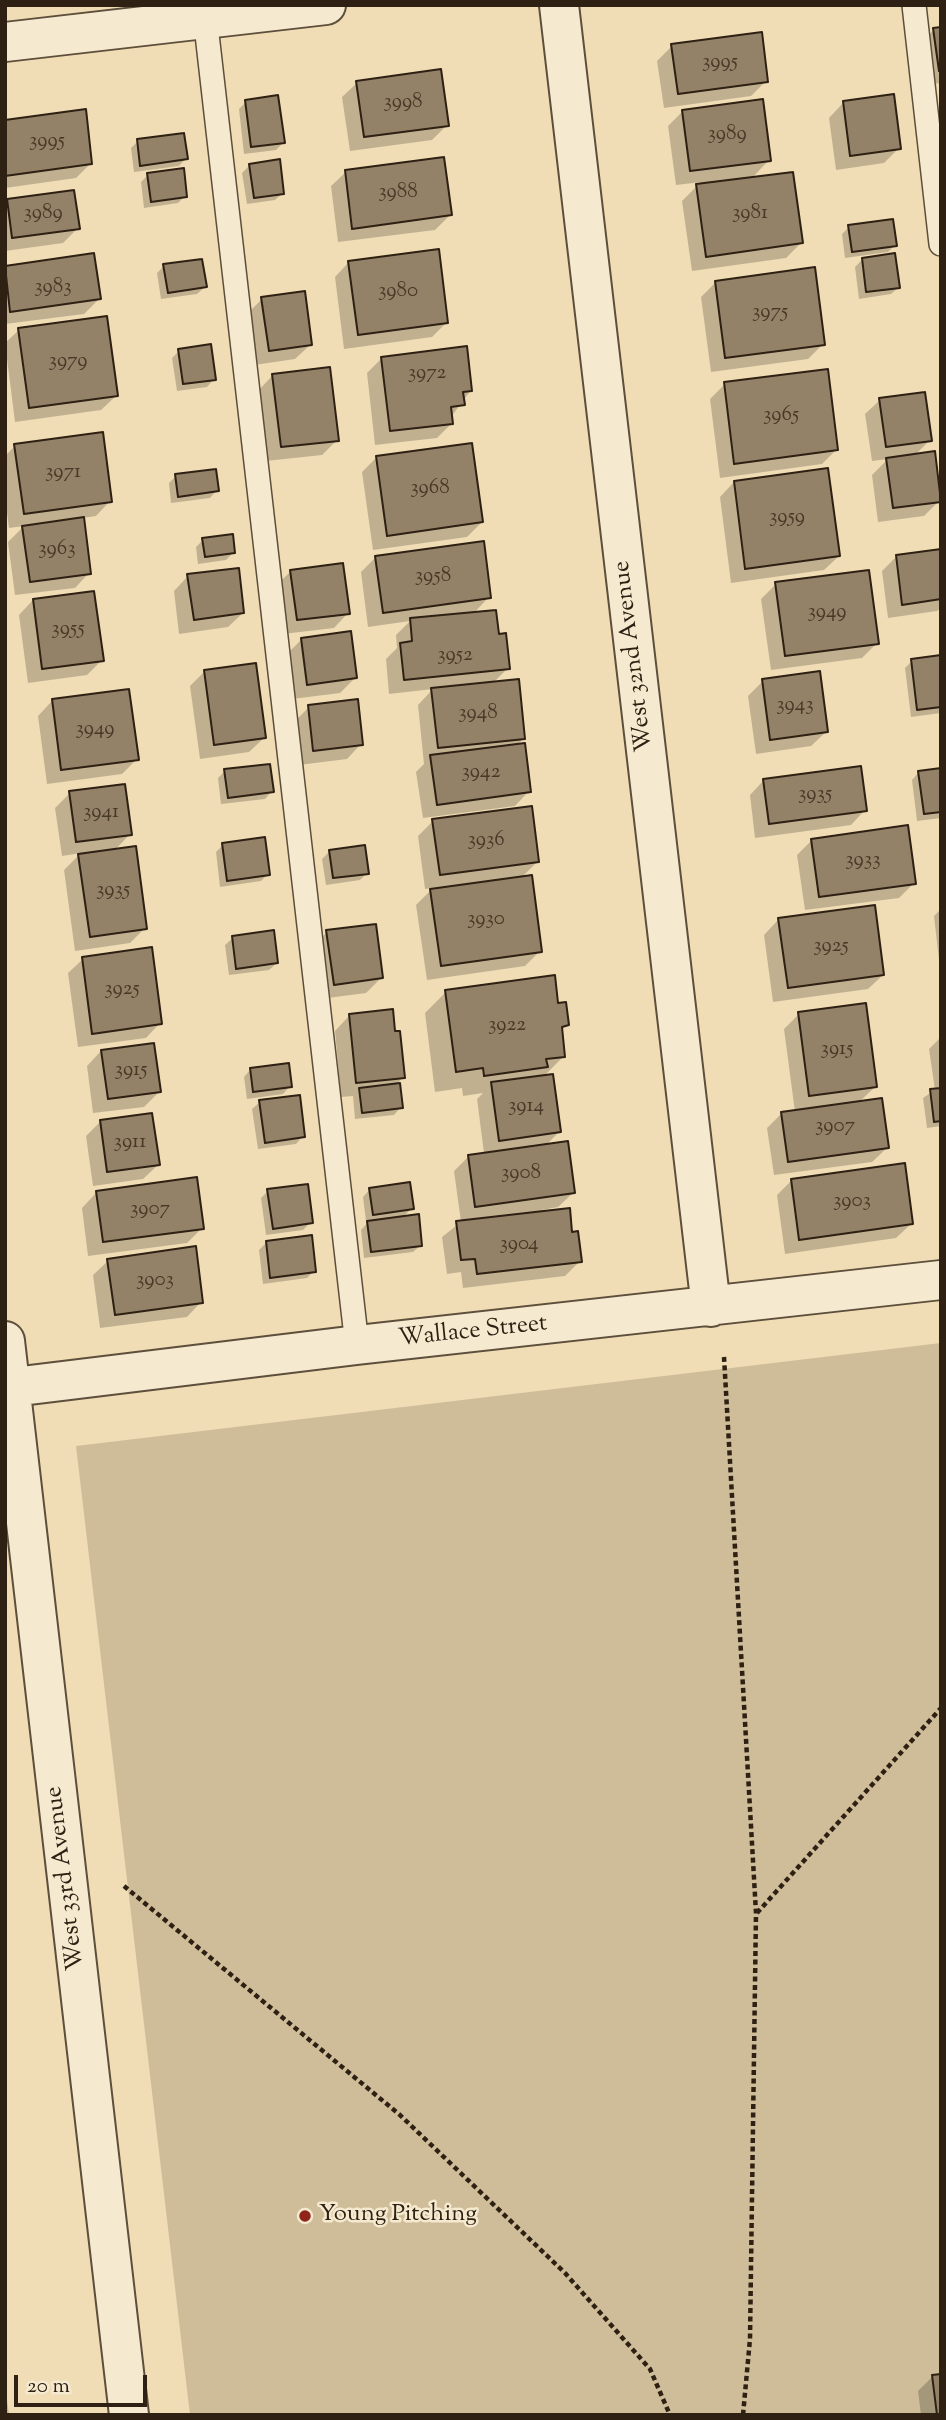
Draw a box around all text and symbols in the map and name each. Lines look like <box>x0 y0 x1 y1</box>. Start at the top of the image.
house number: 3995 <box>702 50 738 76</box>
house number: 3998 <box>383 90 423 116</box>
house number: 3989 <box>707 122 747 148</box>
house number: 3995 <box>29 129 65 155</box>
house number: 3988 <box>378 180 418 206</box>
house number: 3989 <box>23 201 63 227</box>
house number: 3981 <box>732 201 768 227</box>
house number: 3983 <box>34 275 72 301</box>
house number: 3980 <box>378 279 418 305</box>
house number: 3975 <box>752 300 788 326</box>
house number: 3979 <box>49 349 87 375</box>
house number: 3972 <box>408 361 446 387</box>
house number: 3965 <box>763 403 799 429</box>
house number: 3971 <box>45 460 81 486</box>
house number: 3968 <box>410 476 450 502</box>
house number: 3959 <box>769 505 805 531</box>
house number: 3963 <box>38 537 76 563</box>
street label: West 32nd Avenue <box>609 559 661 753</box>
house number: 3958 <box>415 564 451 590</box>
house number: 3949 <box>807 600 847 626</box>
house number: 3955 <box>51 617 85 643</box>
house number: 3952 <box>437 643 473 669</box>
house number: 3943 <box>776 693 814 719</box>
house number: 3948 <box>458 701 498 727</box>
house number: 3949 <box>75 717 115 743</box>
house number: 3942 <box>462 760 500 786</box>
house number: 3935 <box>798 782 832 808</box>
house number: 3941 <box>83 800 119 826</box>
house number: 3936 <box>467 828 505 854</box>
house number: 3933 <box>845 848 881 874</box>
house number: 3935 <box>96 878 130 904</box>
house number: 3930 <box>467 907 505 933</box>
house number: 3925 <box>813 934 849 960</box>
house number: 3925 <box>104 977 140 1003</box>
house number: 3922 <box>488 1013 526 1039</box>
house number: 3915 <box>821 1037 853 1063</box>
house number: 3915 <box>115 1058 147 1084</box>
house number: 3914 <box>508 1094 544 1120</box>
house number: 3907 <box>815 1114 855 1140</box>
house number: 3911 <box>114 1130 146 1156</box>
house number: 3908 <box>501 1161 541 1187</box>
house number: 3903 <box>833 1189 871 1215</box>
house number: 3907 <box>130 1197 170 1223</box>
house number: 3904 <box>499 1232 539 1258</box>
house number: 3903 <box>136 1268 174 1294</box>
street label: Wallace Street <box>397 1311 549 1355</box>
street label: West 33rd Avenue <box>41 1784 93 1972</box>
place label: Young Pitching <box>319 2202 477 2230</box>
marker: Young Pitching <box>297 2208 313 2224</box>
scale bar <box>18 2360 150 2404</box>
text: 20 m <box>27 2372 70 2402</box>

